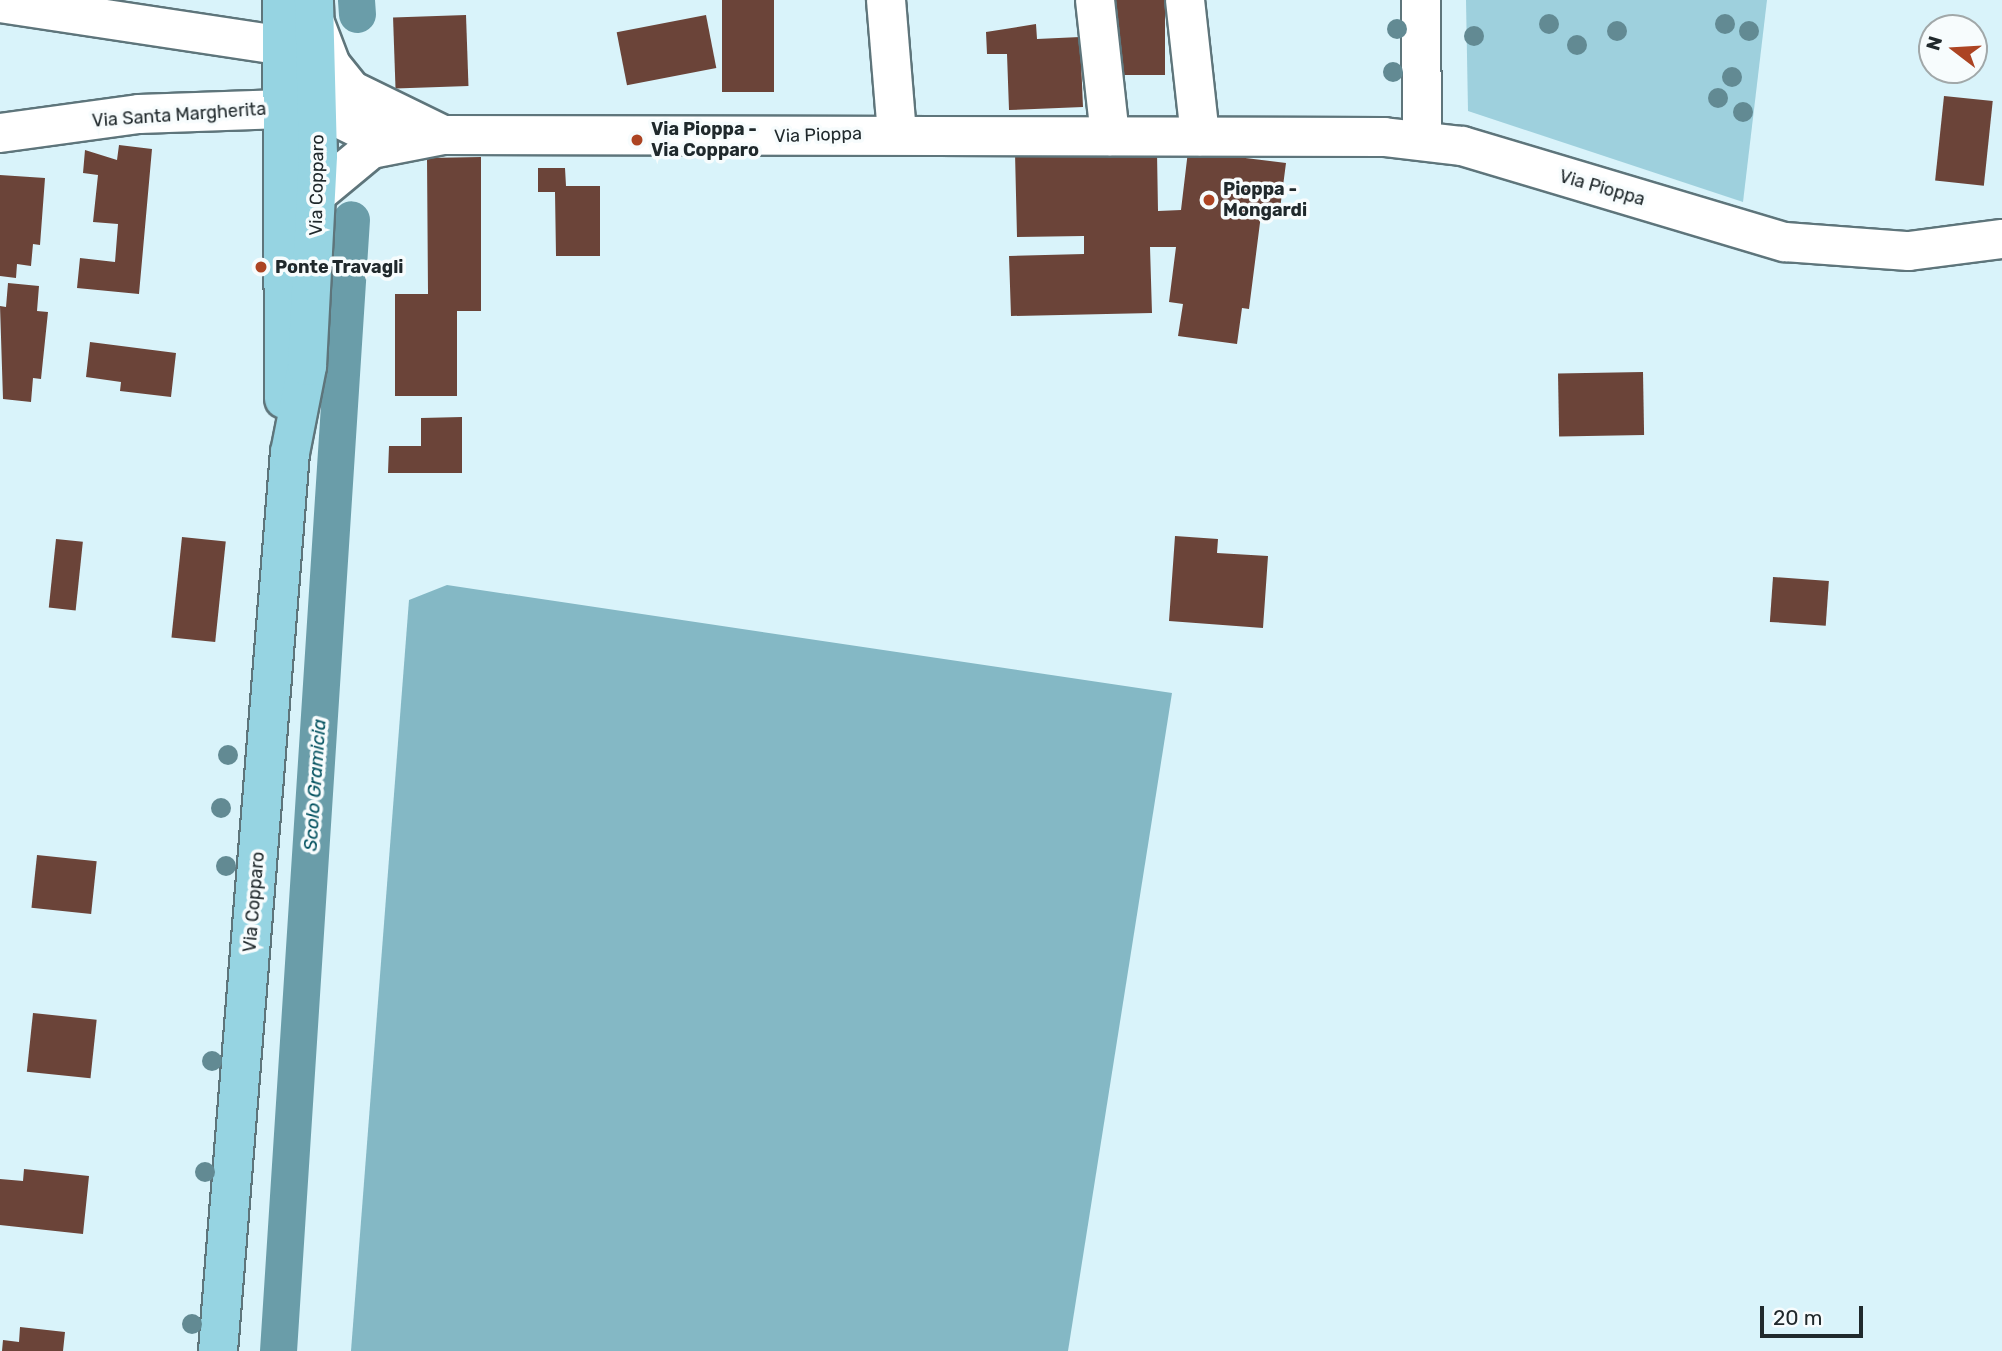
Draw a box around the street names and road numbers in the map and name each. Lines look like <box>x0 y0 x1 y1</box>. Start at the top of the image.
street label: Via Santa Margherita <box>91 98 267 132</box>
street label: Via Pioppa <box>774 123 862 147</box>
street label: Via Copparo <box>305 134 329 236</box>
street label: Via Pioppa <box>1557 165 1647 211</box>
street label: Via Copparo <box>239 851 269 953</box>

